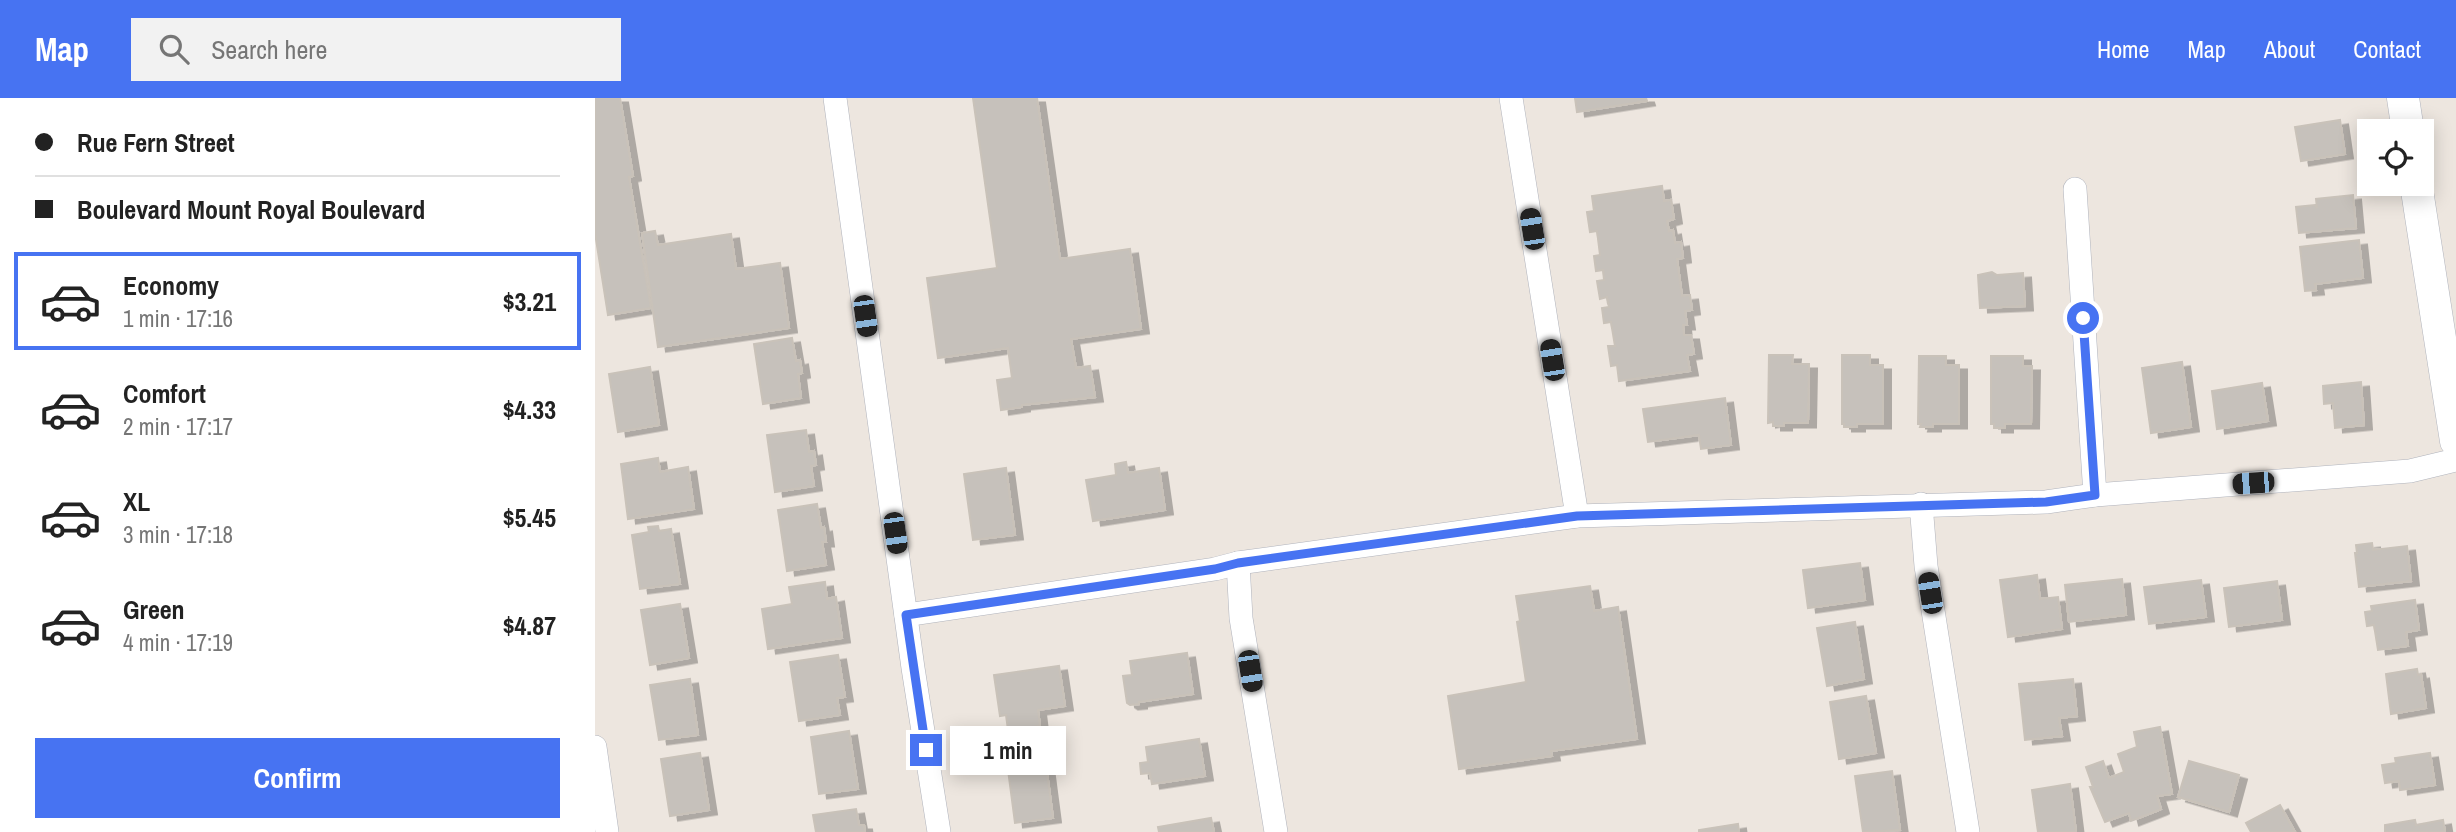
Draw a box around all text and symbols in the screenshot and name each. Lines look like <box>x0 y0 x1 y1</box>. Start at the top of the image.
search box <box>131 18 621 81</box>
text: Map <box>35 27 89 71</box>
icon: search <box>155 30 193 68</box>
text: Search here <box>211 32 327 67</box>
text: Home <box>2097 33 2149 65</box>
text: Map <box>2187 33 2226 65</box>
text: About <box>2264 33 2315 65</box>
text: Contact <box>2353 33 2421 65</box>
map controls <box>2357 119 2434 196</box>
button: locate <box>2357 119 2434 196</box>
text: Rue Fern Street <box>77 125 235 160</box>
text: Boulevard Mount Royal Boulevard <box>77 192 425 227</box>
car <box>1519 207 1546 251</box>
text: Economy <box>123 268 219 303</box>
icon: car <box>39 270 102 333</box>
text: $3.21 <box>503 284 556 319</box>
car <box>852 294 879 338</box>
route start <box>2067 302 2099 334</box>
text: 1 min · 17:16 <box>123 303 233 334</box>
car <box>1539 338 1566 382</box>
text: Comfort <box>123 376 206 411</box>
icon: car <box>39 378 102 441</box>
text: $4.33 <box>503 392 556 427</box>
text: 2 min · 17:17 <box>123 411 233 442</box>
car <box>2232 471 2275 495</box>
text: XL <box>123 484 150 519</box>
icon: car <box>39 486 102 549</box>
text: $5.45 <box>503 500 556 535</box>
car <box>882 511 909 555</box>
text: 3 min · 17:18 <box>123 519 233 550</box>
car <box>1917 571 1944 615</box>
text: Green <box>123 592 185 627</box>
icon: car <box>39 594 102 657</box>
text: $4.87 <box>503 608 556 643</box>
text: 4 min · 17:19 <box>123 627 233 658</box>
car <box>1237 649 1264 693</box>
callout: 1 min <box>951 726 1066 774</box>
route end <box>910 734 942 766</box>
text: 1 min <box>983 735 1033 766</box>
button: Confirm <box>35 738 560 818</box>

